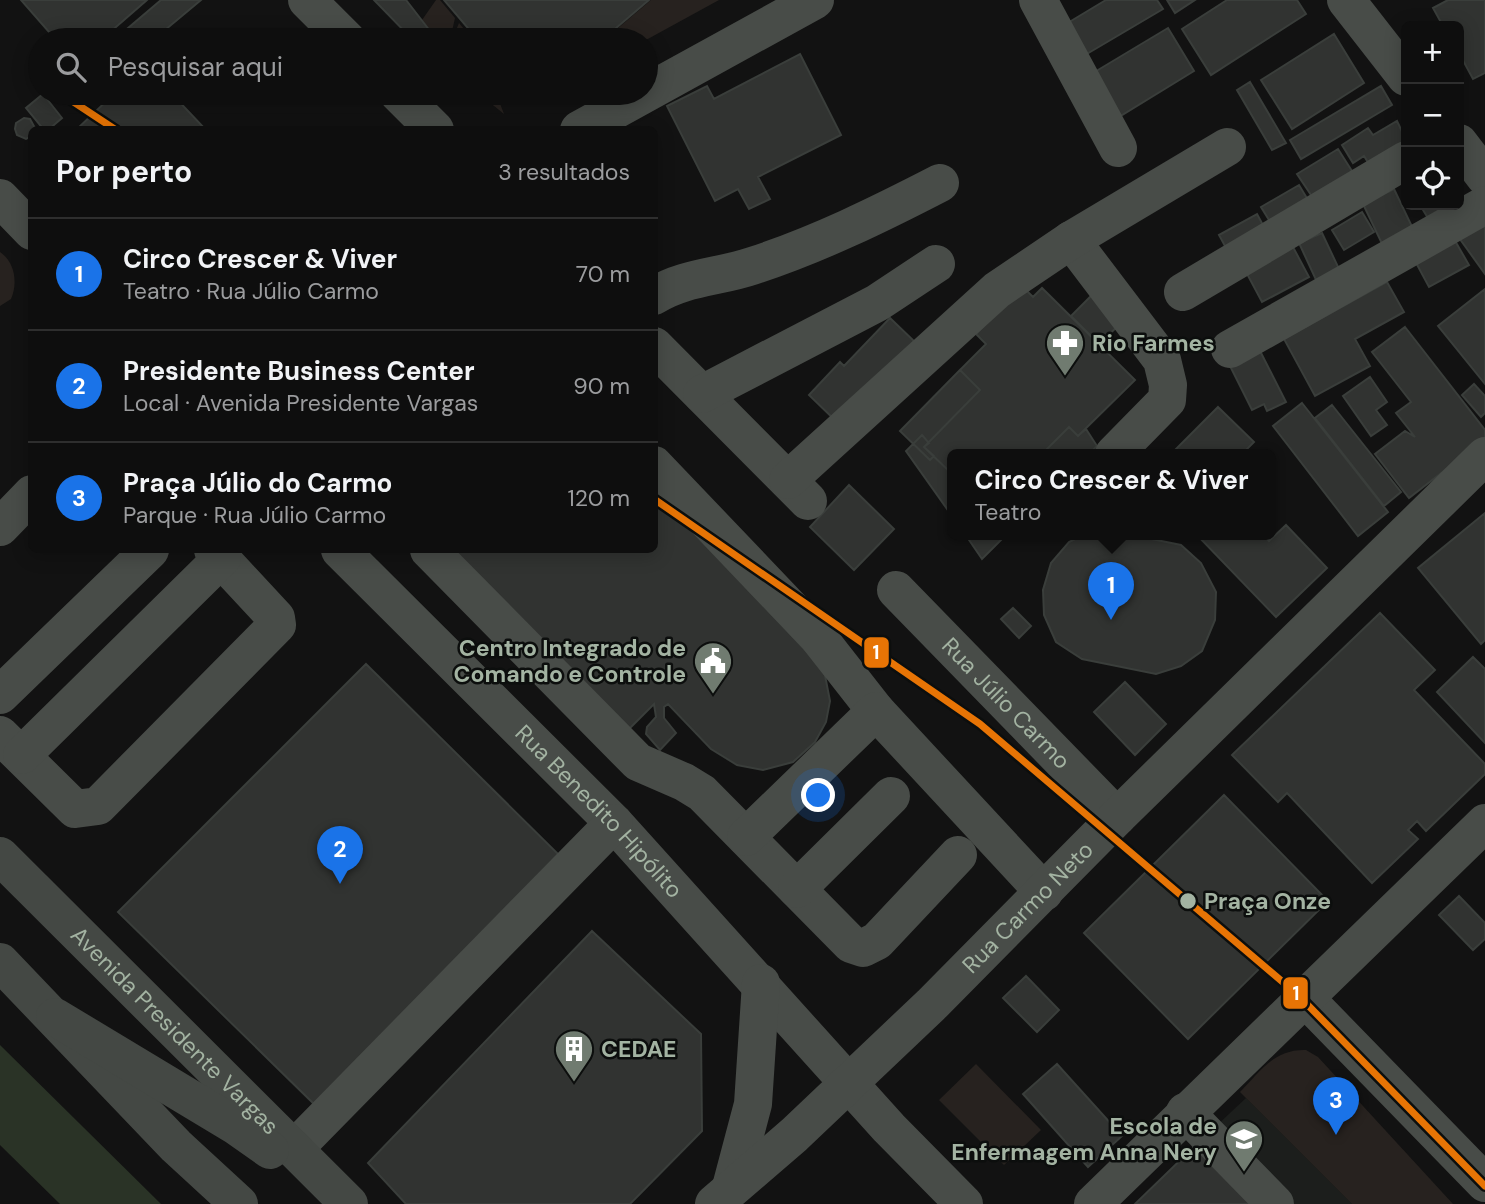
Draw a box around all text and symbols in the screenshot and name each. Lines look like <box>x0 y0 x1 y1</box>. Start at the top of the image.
map controls <box>1401 21 1464 210</box>
button: + <box>1401 21 1464 84</box>
search box <box>28 28 658 105</box>
icon: search <box>52 48 90 86</box>
text: Pesquisar aqui <box>108 50 283 84</box>
button: − <box>1401 84 1464 147</box>
button: locate <box>1401 147 1464 210</box>
text: Por perto <box>56 152 192 191</box>
text: 3 resultados <box>498 157 630 187</box>
text: Circo Crescer & Viver <box>123 242 397 276</box>
text: 1 <box>75 259 83 289</box>
text: 70 m <box>576 259 630 289</box>
text: Teatro · Rua Júlio Carmo <box>123 276 379 306</box>
pharmacy icon: Rio Farmes <box>1044 322 1086 377</box>
place label: Rio Farmes <box>1092 328 1215 358</box>
text: Presidente Business Center <box>123 354 475 388</box>
text: 2 <box>72 371 86 401</box>
text: 90 m <box>573 371 630 401</box>
text: Local · Avenida Presidente Vargas <box>123 388 478 418</box>
popup <box>947 449 1276 540</box>
text: Circo Crescer & Viver <box>974 463 1249 497</box>
text: Praça Júlio do Carmo <box>123 466 392 500</box>
text: 3 <box>72 483 86 513</box>
text: 120 m <box>567 483 630 513</box>
text: Teatro <box>974 497 1041 527</box>
text: Parque · Rua Júlio Carmo <box>123 500 386 530</box>
pin: 1 <box>1088 562 1134 620</box>
street label: Rua Júlio Carmo <box>935 631 1077 775</box>
place label: Centro Integrado de Comando e Controle <box>454 633 686 689</box>
line badge: 1 <box>863 636 890 669</box>
public building icon: Centro Integrado de Comando e Controle <box>692 640 734 695</box>
text: 1 <box>873 640 879 665</box>
street label: Rua Benedito Hipólito <box>509 718 689 904</box>
your location <box>801 778 835 812</box>
pin: 2 <box>317 826 363 884</box>
street label: Rua Carmo Neto <box>956 835 1100 980</box>
place label: Praça Onze <box>1204 886 1331 916</box>
marker: Praça Onze <box>1178 891 1198 911</box>
street label: Avenida Presidente Vargas <box>64 920 286 1141</box>
line badge: 1 <box>1282 976 1309 1010</box>
text: 1 <box>1293 981 1299 1006</box>
building icon: CEDAE <box>553 1028 595 1083</box>
place label: CEDAE <box>601 1034 676 1064</box>
pin: 3 <box>1313 1077 1359 1135</box>
place label: Escola de Enfermagem Anna Nery <box>951 1111 1217 1167</box>
school or university icon: Escola de Enfermagem Anna Nery <box>1223 1118 1265 1173</box>

